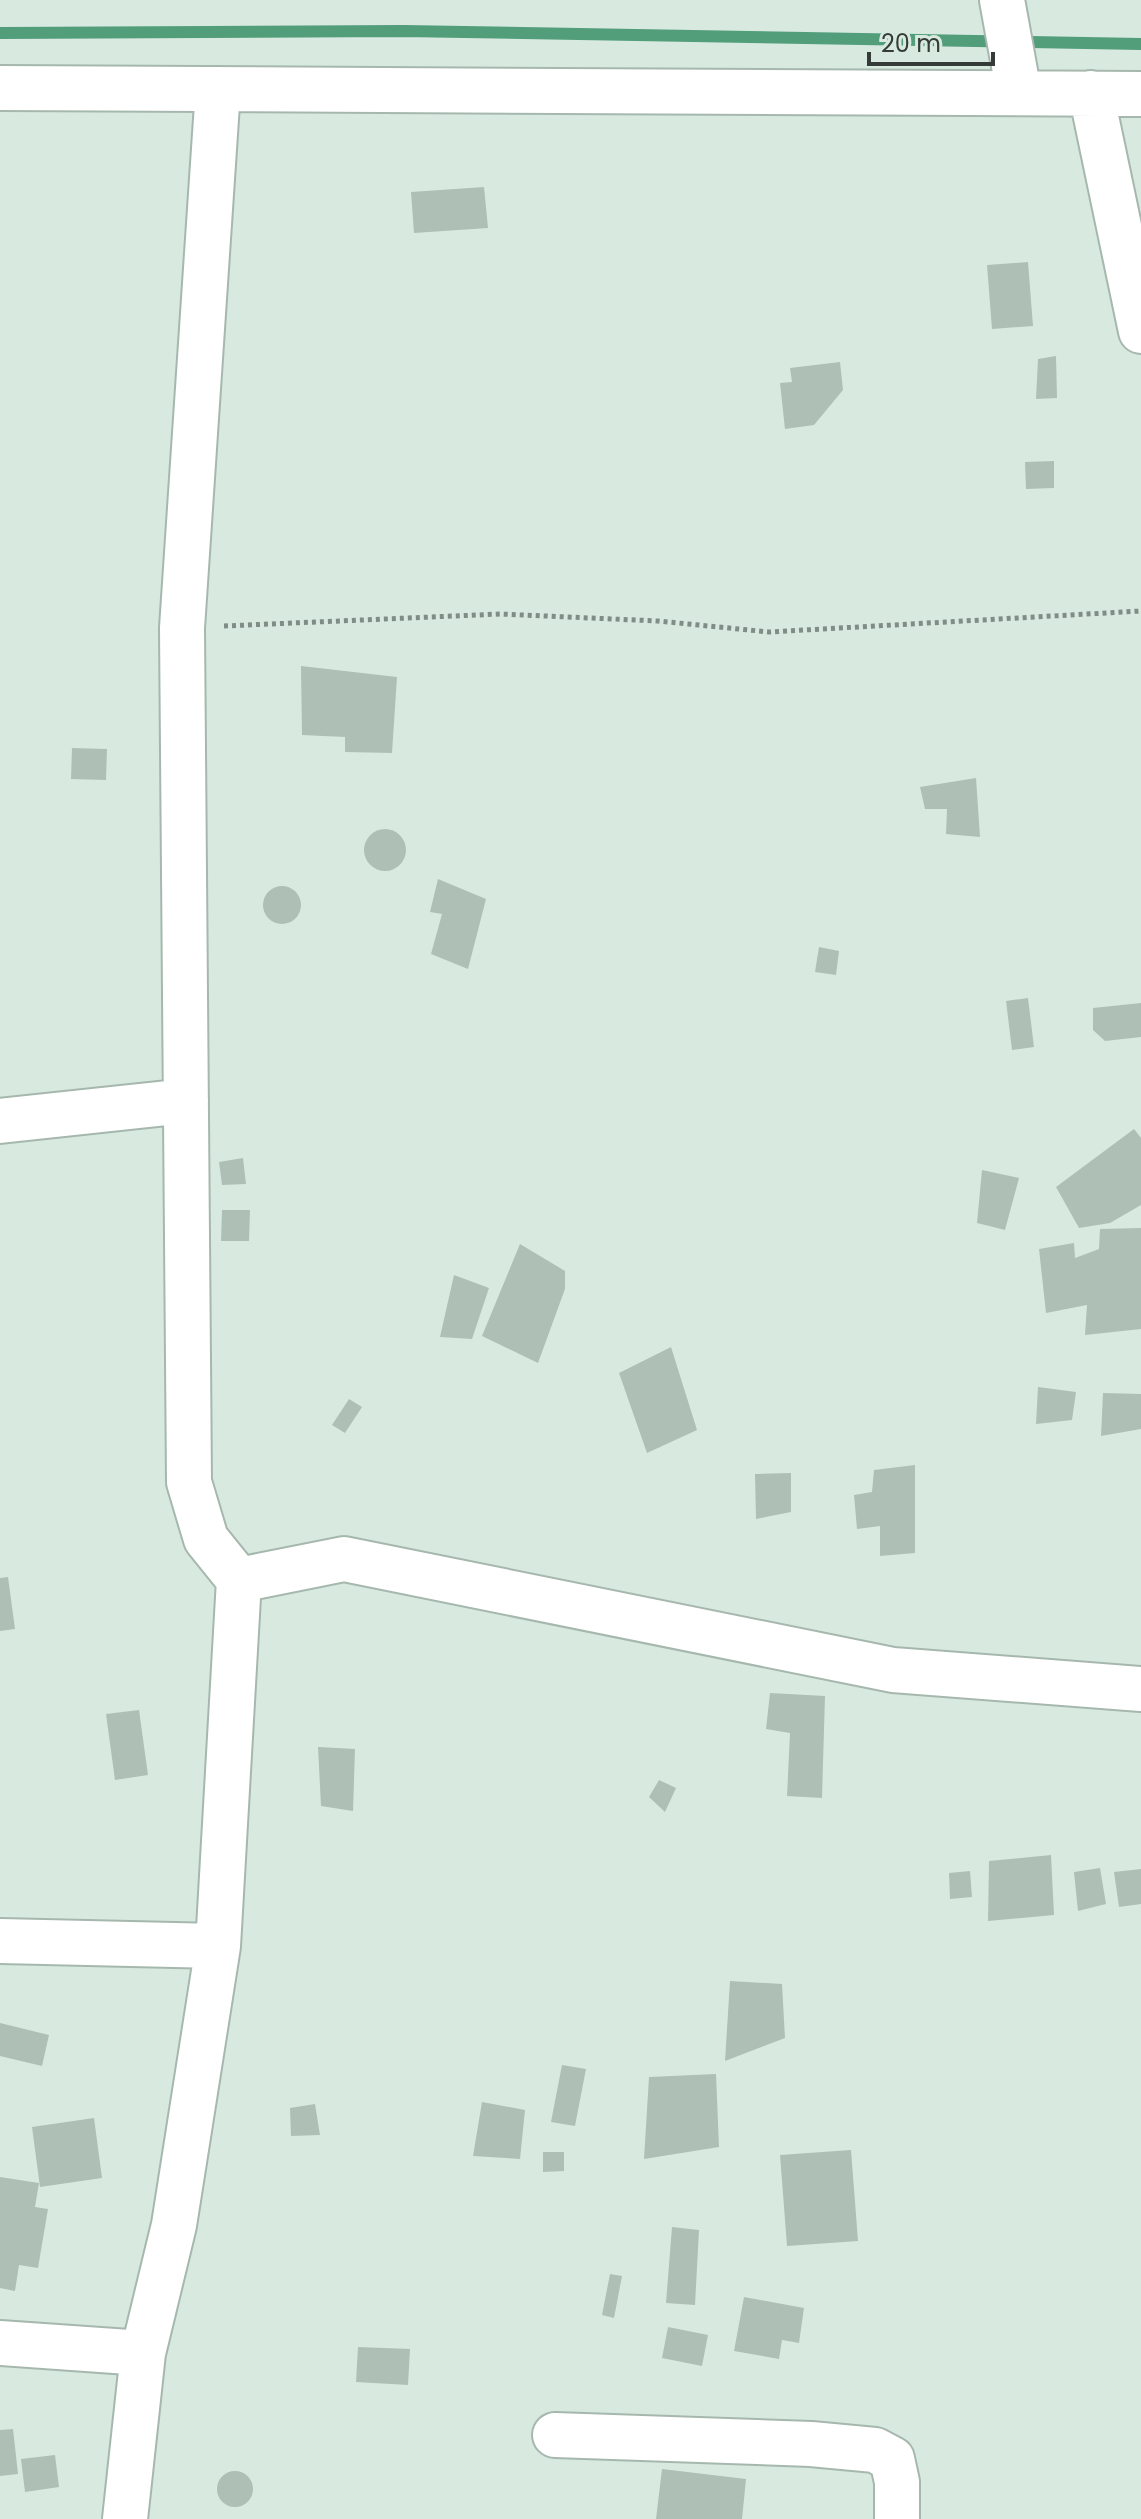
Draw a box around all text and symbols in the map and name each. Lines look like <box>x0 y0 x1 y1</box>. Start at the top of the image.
scale bar <box>869 16 993 66</box>
text: 20 m <box>881 27 941 60</box>

